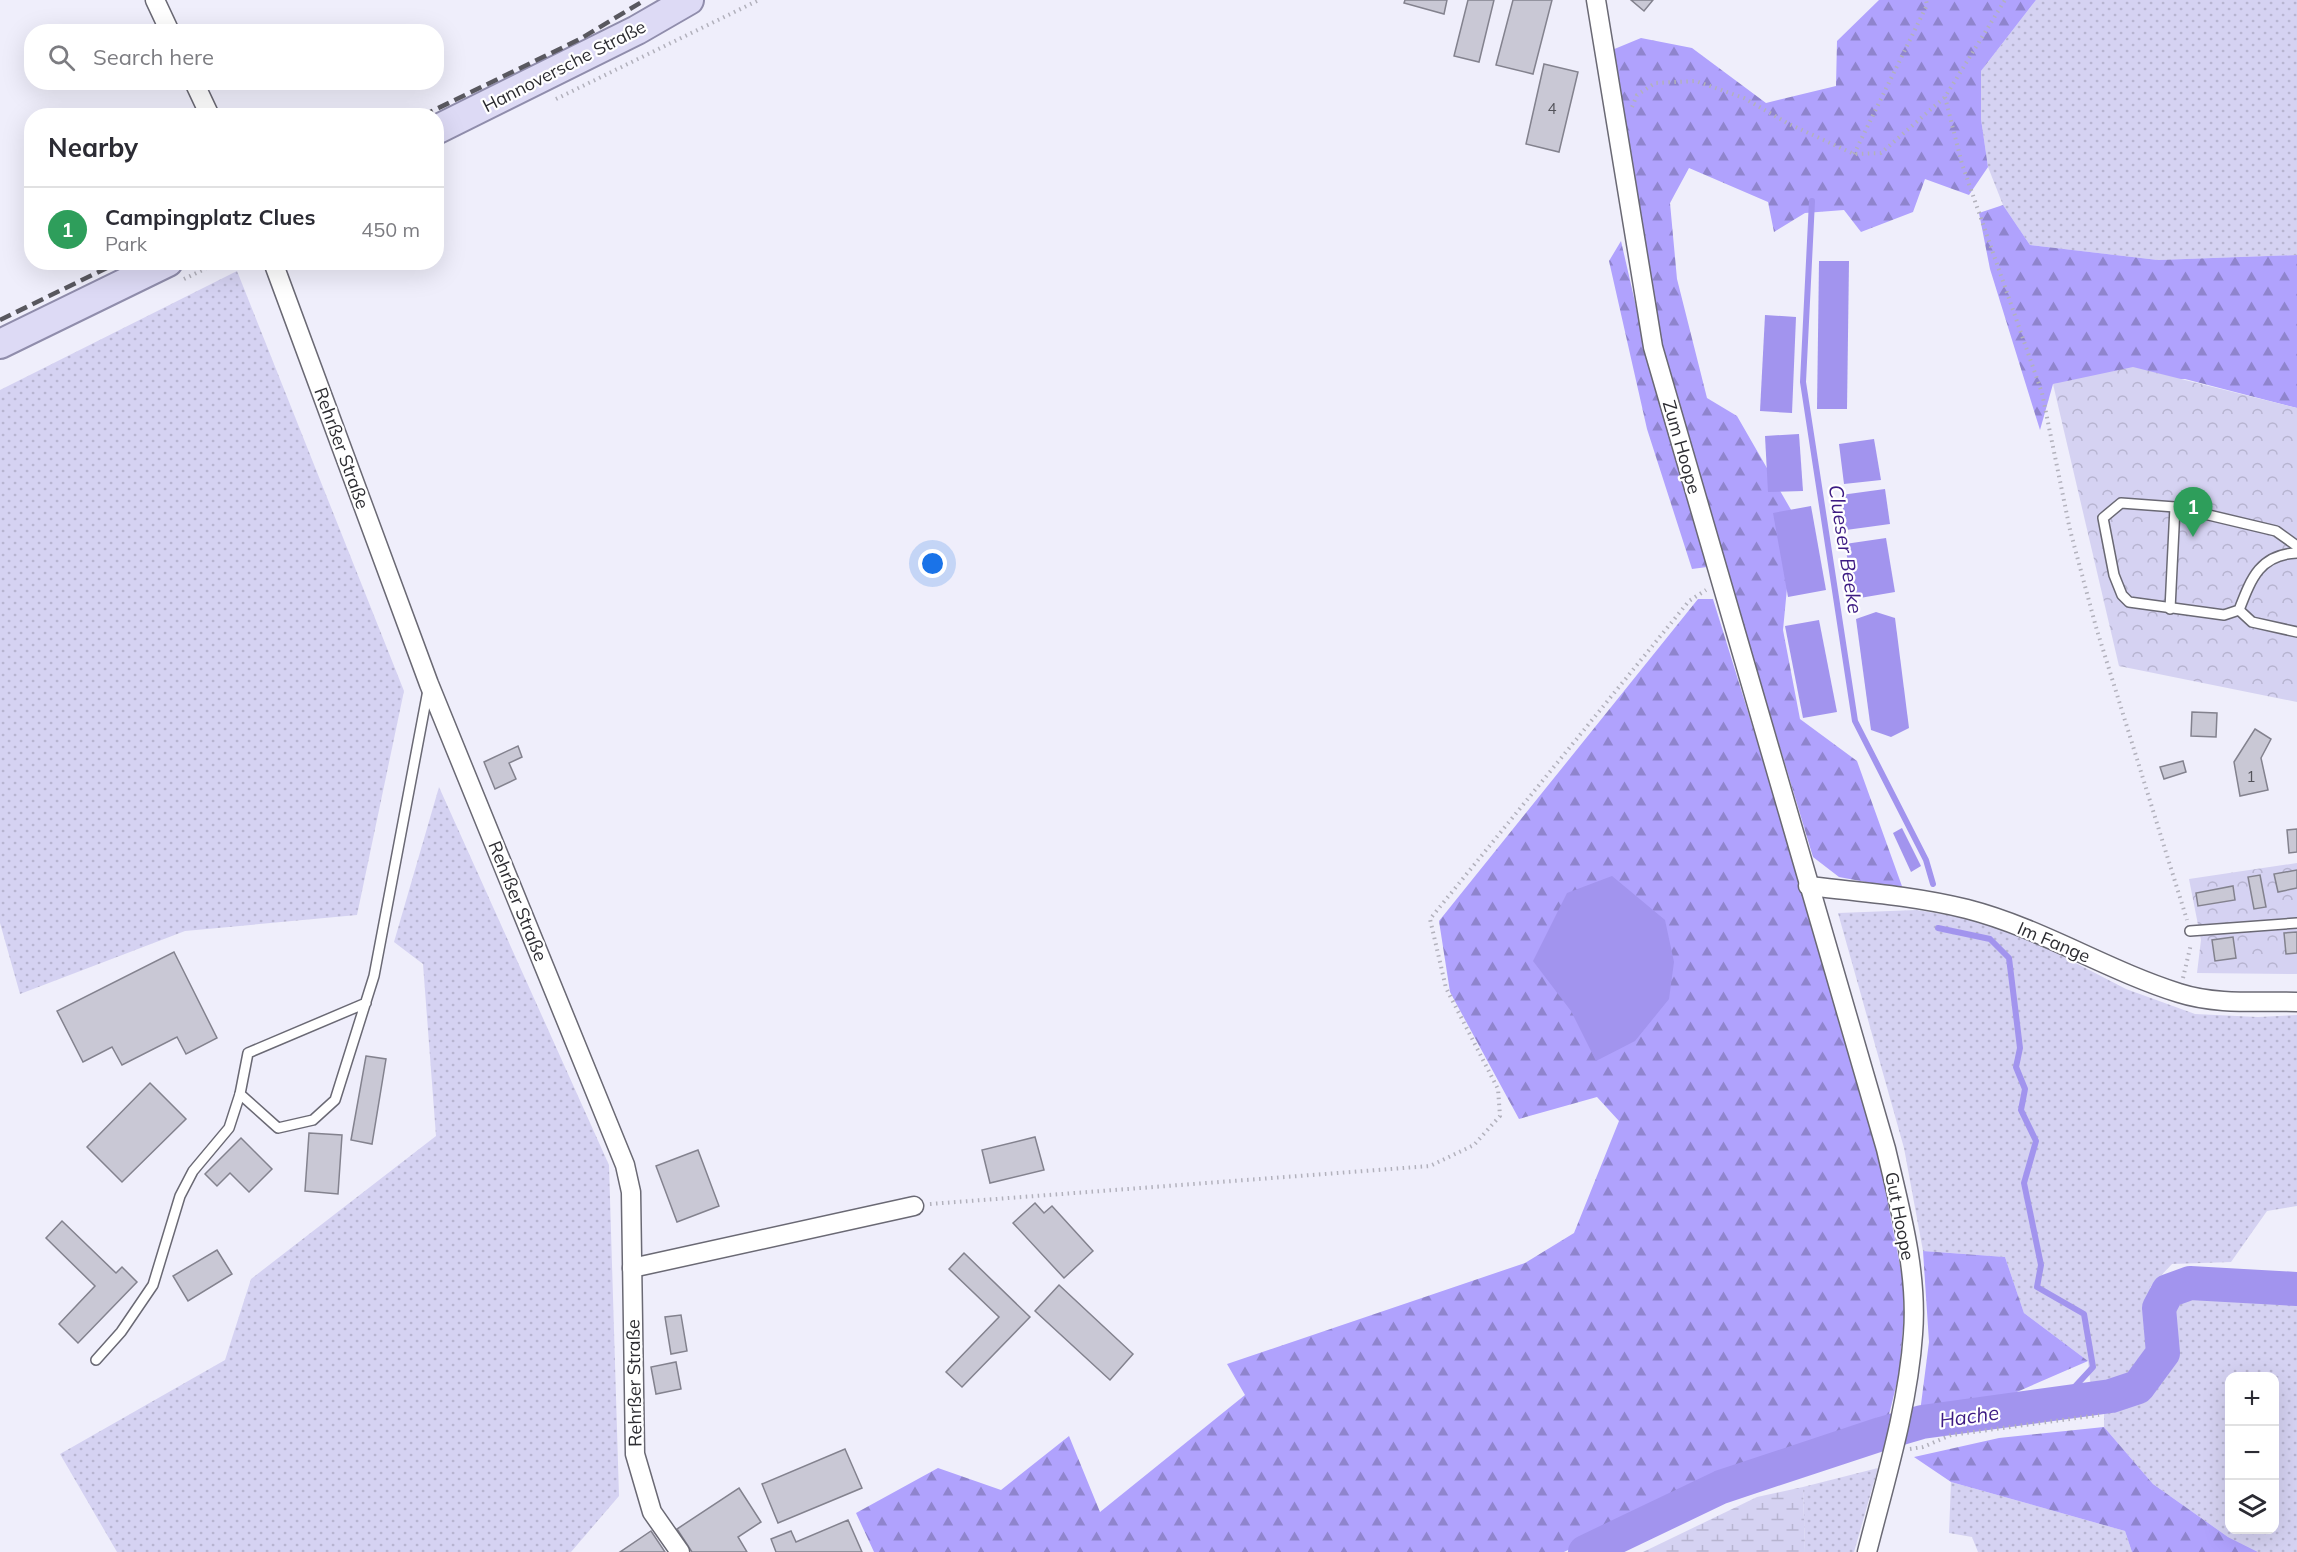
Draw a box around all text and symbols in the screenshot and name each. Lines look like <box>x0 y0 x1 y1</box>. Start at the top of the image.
street label: Hannoversche Straße <box>478 15 650 117</box>
search box <box>24 24 444 90</box>
icon: search <box>45 41 78 74</box>
text: Search here <box>93 43 214 71</box>
house number: 4 <box>1547 99 1557 118</box>
text: Nearby <box>48 131 138 164</box>
text: Campingplatz Clues <box>105 203 315 231</box>
text: 1 <box>62 217 74 242</box>
text: 450 m <box>361 217 420 242</box>
text: Park <box>105 231 147 256</box>
street label: Rehrßer Straße <box>309 384 375 512</box>
street label: Zum Hoope <box>1658 398 1706 496</box>
water label: Clueser Beeke <box>1823 483 1869 615</box>
pin: 1 <box>2174 488 2212 537</box>
your location <box>918 549 947 578</box>
house number: 1 <box>2246 767 2256 786</box>
street label: Rehrßer Straße <box>483 838 553 964</box>
street label: Im Fange <box>2014 916 2094 968</box>
street label: Gut Hoope <box>1880 1170 1920 1262</box>
street label: Rehrßer Straße <box>621 1319 647 1447</box>
map controls <box>2225 1372 2279 1534</box>
button: + <box>2225 1372 2279 1426</box>
water label: Hache <box>1938 1399 2000 1433</box>
button: − <box>2225 1426 2279 1480</box>
button: layers <box>2225 1480 2279 1534</box>

